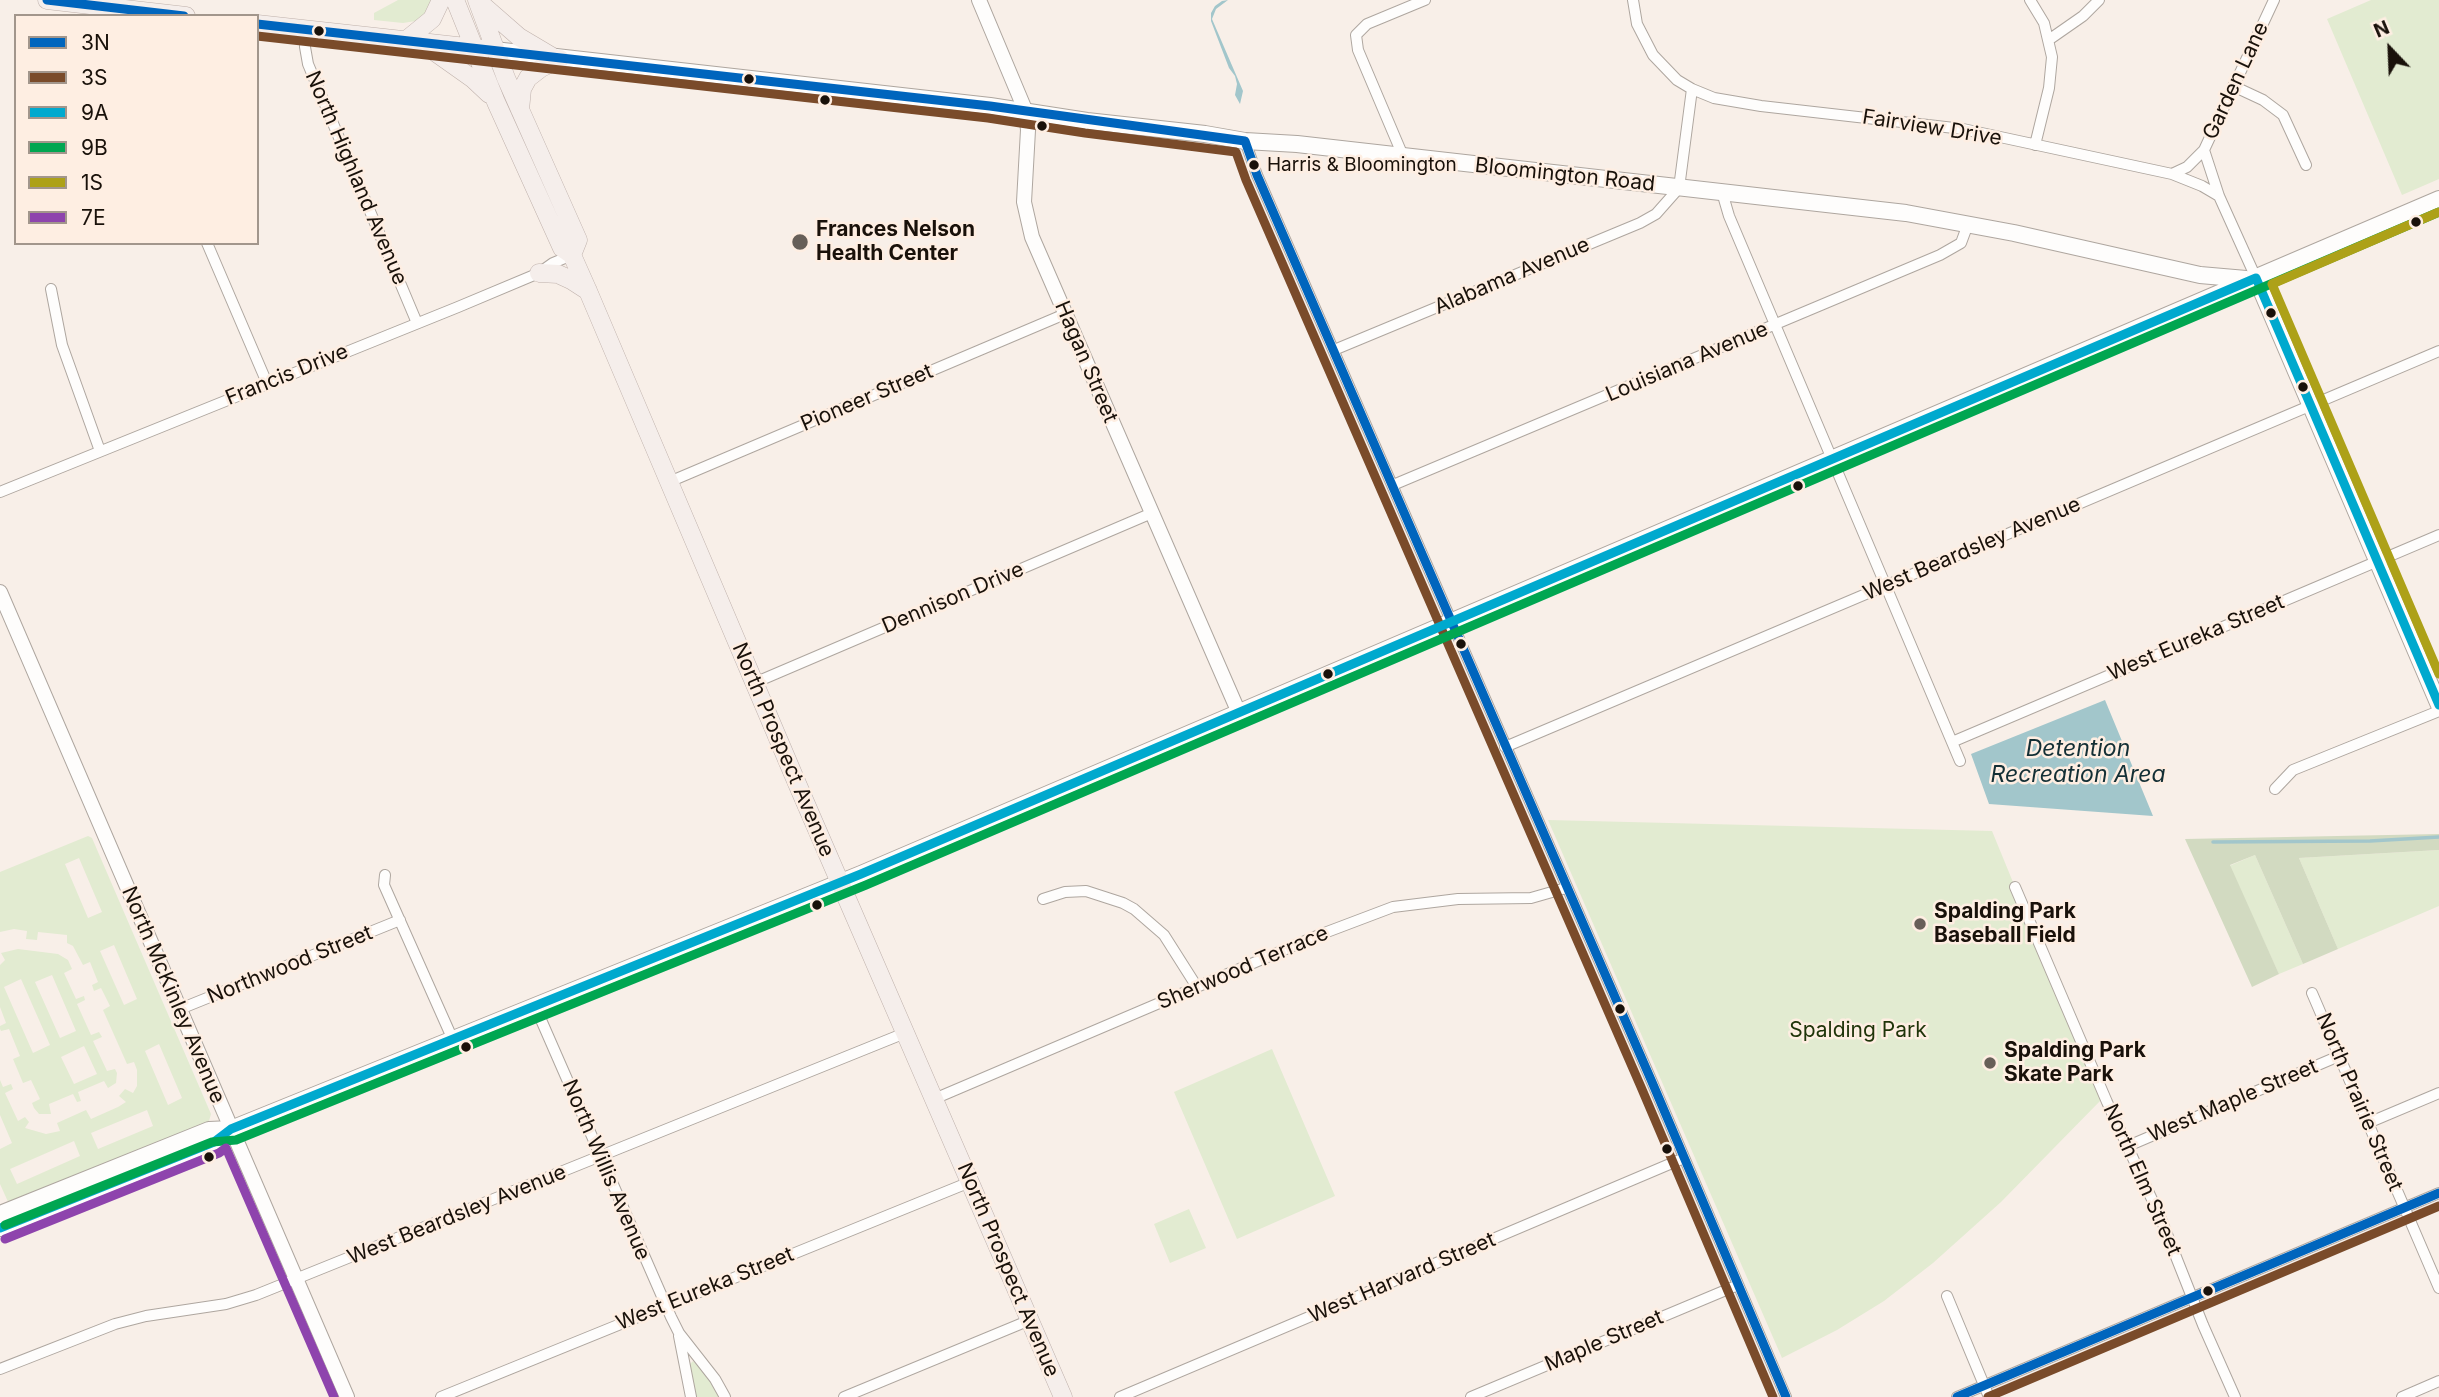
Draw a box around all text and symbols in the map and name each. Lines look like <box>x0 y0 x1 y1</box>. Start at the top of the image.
legend <box>14 14 259 245</box>
north arrow <box>2355 14 2425 84</box>
text: N <box>2370 16 2393 43</box>
street label: Garden Lane <box>2198 18 2274 144</box>
unlabelled marker <box>312 24 326 38</box>
text: 3N <box>81 30 110 55</box>
text: 3S <box>81 65 107 90</box>
street label: North Highland Avenue <box>300 67 412 289</box>
unlabelled marker <box>742 72 756 86</box>
unlabelled marker <box>818 93 832 107</box>
text: 9A <box>81 100 109 125</box>
street label: Fairview Drive <box>1860 105 2004 151</box>
unlabelled marker <box>1035 119 1049 133</box>
text: 9B <box>81 135 108 160</box>
street label: Bloomington Road <box>1474 153 1656 197</box>
place label: Harris & Bloomington <box>1267 154 1457 176</box>
marker: Harris & Bloomington <box>1247 158 1261 172</box>
text: 1S <box>81 170 103 195</box>
text: 7E <box>81 205 106 230</box>
unlabelled marker <box>2409 215 2423 229</box>
place label: Frances Nelson Health Center <box>816 217 975 267</box>
marker: Frances Nelson Health Center <box>790 232 810 252</box>
street label: Alabama Avenue <box>1431 232 1593 320</box>
street label: Hagan Street <box>1049 297 1123 427</box>
unlabelled marker <box>2264 306 2278 320</box>
street label: Louisiana Avenue <box>1602 316 1772 408</box>
street label: Francis Drive <box>222 339 352 411</box>
street label: Pioneer Street <box>797 359 937 437</box>
unlabelled marker <box>2296 380 2310 394</box>
unlabelled marker <box>1791 479 1805 493</box>
street label: West Beardsley Avenue <box>1860 492 2084 606</box>
street label: Dennison Drive <box>878 557 1028 639</box>
street label: West Eureka Street <box>2104 589 2288 687</box>
unlabelled marker <box>1454 637 1468 651</box>
street label: North Prospect Avenue <box>726 639 840 861</box>
unlabelled marker <box>1321 667 1335 681</box>
water label: Detention Recreation Area <box>1990 735 2166 789</box>
street label: North McKinley Avenue <box>116 883 230 1107</box>
unlabelled marker <box>810 898 824 912</box>
place label: Spalding Park Baseball Field <box>1934 899 2076 949</box>
marker: Spalding Park Baseball Field <box>1912 916 1928 932</box>
street label: Northwood Street <box>204 920 376 1010</box>
street label: Sherwood Terrace <box>1154 921 1332 1015</box>
unlabelled marker <box>1613 1002 1627 1016</box>
street label: North Prairie Street <box>2310 1009 2408 1195</box>
park label: Spalding Park <box>1789 1018 1927 1044</box>
place label: Spalding Park Skate Park <box>2004 1038 2146 1088</box>
unlabelled marker <box>459 1040 473 1054</box>
street label: West Maple Street <box>2144 1054 2322 1148</box>
marker: Spalding Park Skate Park <box>1982 1055 1998 1071</box>
street label: North Willis Avenue <box>557 1076 655 1264</box>
street label: North Elm Street <box>2097 1100 2187 1260</box>
unlabelled marker <box>1660 1142 1674 1156</box>
unlabelled marker <box>202 1150 216 1164</box>
street label: North Prospect Avenue <box>951 1159 1065 1381</box>
street label: West Beardsley Avenue <box>344 1160 570 1270</box>
street label: West Harvard Street <box>1305 1227 1499 1329</box>
street label: West Eureka Street <box>613 1242 797 1336</box>
unlabelled marker <box>2201 1284 2215 1298</box>
street label: Maple Street <box>1541 1305 1667 1377</box>

